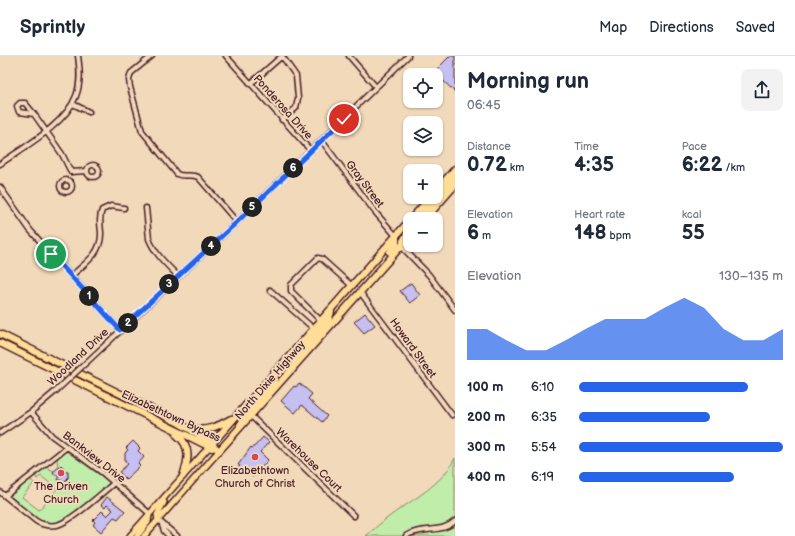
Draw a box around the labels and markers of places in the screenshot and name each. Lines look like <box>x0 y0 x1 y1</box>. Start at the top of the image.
pin <box>327 102 361 136</box>
pin: 6 <box>283 158 303 178</box>
pin: 5 <box>242 197 262 217</box>
pin: 4 <box>201 236 221 256</box>
pin <box>34 237 68 271</box>
pin: 3 <box>159 274 179 294</box>
pin: 1 <box>79 286 99 306</box>
pin: 2 <box>118 313 138 333</box>
marker: Elizabethtown Church of Christ <box>250 452 260 462</box>
place label: Elizabethtown Church of Christ <box>215 464 296 490</box>
marker: The Driven Church <box>56 468 66 478</box>
place label: The Driven Church <box>34 480 88 506</box>

